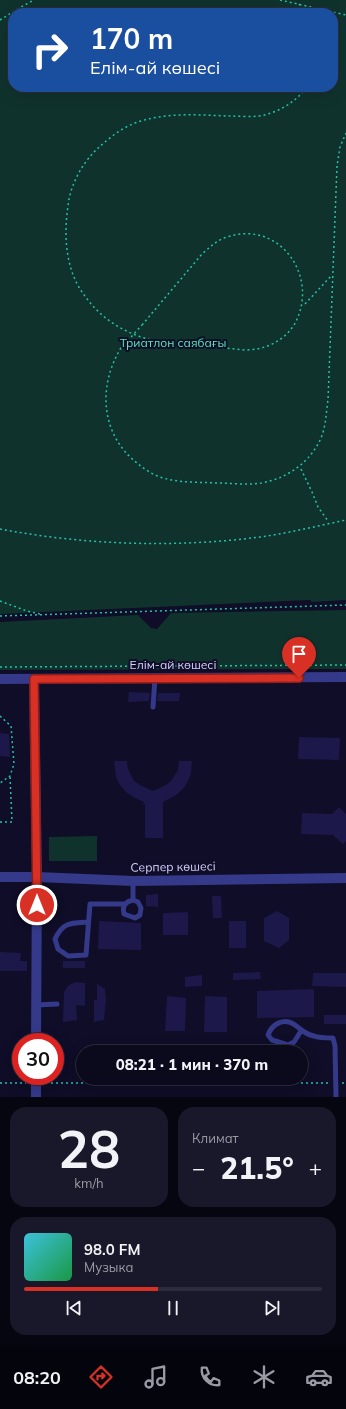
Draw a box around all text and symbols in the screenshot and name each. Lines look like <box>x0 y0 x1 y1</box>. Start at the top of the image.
text: 170 m <box>90 21 173 56</box>
icon: right <box>24 24 76 76</box>
text: Елім-ай көшесі <box>90 56 220 79</box>
park label: Триатлон саябағы <box>120 335 226 350</box>
pin <box>282 637 316 678</box>
icon: arrive <box>288 643 310 665</box>
street label: Елім-ай көшесі <box>130 657 216 672</box>
street label: Серпер көшесі <box>130 858 216 875</box>
position arrow <box>16 884 58 926</box>
speed limit sign: 30 <box>12 1033 64 1085</box>
text: 08:21 · 1 мин · 370 m <box>116 1055 268 1074</box>
text: 28 <box>58 1116 120 1181</box>
text: Климат <box>192 1130 239 1146</box>
text: 21.5° <box>220 1149 294 1187</box>
text: − <box>192 1154 205 1182</box>
text: + <box>309 1154 322 1182</box>
text: km/h <box>74 1175 104 1191</box>
text: 98.0 FM <box>84 1240 140 1259</box>
text: Музыка <box>84 1259 133 1275</box>
icon: previous <box>63 1297 85 1319</box>
icon: pause <box>162 1297 184 1319</box>
icon: next <box>261 1297 283 1319</box>
icon: directions <box>87 1363 115 1391</box>
icon: music <box>142 1363 170 1391</box>
icon: phone <box>196 1363 224 1391</box>
icon: climate <box>250 1363 278 1391</box>
icon: car <box>305 1363 333 1391</box>
text: 08:20 <box>13 1366 61 1389</box>

